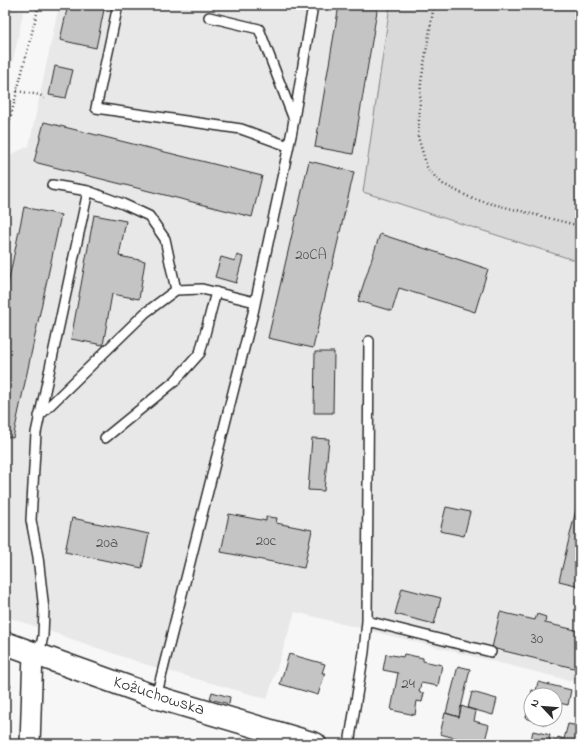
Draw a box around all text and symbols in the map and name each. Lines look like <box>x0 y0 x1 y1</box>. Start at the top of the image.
house number: 20CA <box>295 244 327 266</box>
house number: 20c <box>256 530 277 552</box>
house number: 20a <box>96 532 118 554</box>
house number: 30 <box>531 628 544 650</box>
street label: Kożuchowska <box>110 669 208 723</box>
house number: 24 <box>401 673 415 695</box>
north arrow <box>523 687 563 727</box>
text: N <box>526 696 544 710</box>

